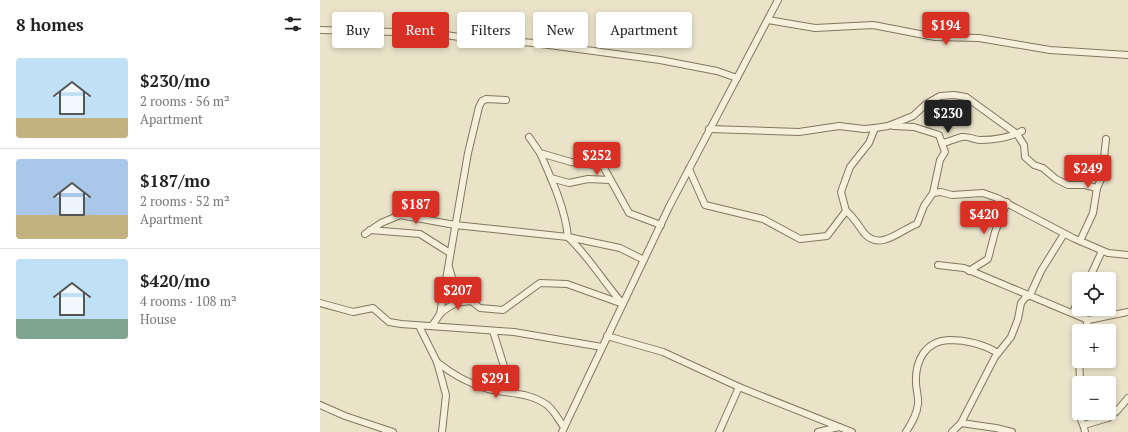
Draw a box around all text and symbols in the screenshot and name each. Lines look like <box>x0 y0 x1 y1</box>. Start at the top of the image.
chip: Buy <box>332 12 384 48</box>
chip: Rent <box>392 12 449 48</box>
chip: Filters <box>457 12 525 48</box>
chip: New <box>533 12 588 48</box>
chip: Apartment <box>596 12 692 48</box>
pin: $194 <box>922 12 970 46</box>
text: 8 homes <box>16 13 84 36</box>
icon: filters <box>282 13 304 35</box>
text: $194 <box>931 16 961 34</box>
text: $230/mo <box>140 69 210 92</box>
icon: home <box>48 74 96 122</box>
text: 2 rooms · 56 m² <box>140 92 230 110</box>
pin: $230 <box>924 100 972 134</box>
text: $230 <box>933 104 963 122</box>
text: Apartment <box>140 110 203 128</box>
pin: $252 <box>573 142 621 176</box>
text: $252 <box>582 146 612 164</box>
pin: $249 <box>1064 155 1112 189</box>
text: $249 <box>1073 159 1103 177</box>
text: $187/mo <box>140 169 210 192</box>
icon: home <box>48 175 96 223</box>
pin: $187 <box>392 191 440 225</box>
text: 2 rooms · 52 m² <box>140 192 230 210</box>
text: $187 <box>401 195 431 213</box>
pin: $420 <box>960 201 1008 235</box>
text: $420 <box>969 205 999 223</box>
text: Apartment <box>140 210 203 228</box>
text: $420/mo <box>140 269 210 292</box>
map controls <box>1072 272 1116 420</box>
button: locate <box>1072 272 1116 316</box>
icon: home <box>48 275 96 323</box>
pin: $207 <box>434 277 482 311</box>
text: $207 <box>443 281 473 299</box>
text: 4 rooms · 108 m² <box>140 292 237 310</box>
text: House <box>140 310 176 328</box>
button: + <box>1072 324 1116 368</box>
pin: $291 <box>472 365 520 399</box>
text: $291 <box>481 369 511 387</box>
button: − <box>1072 376 1116 420</box>

